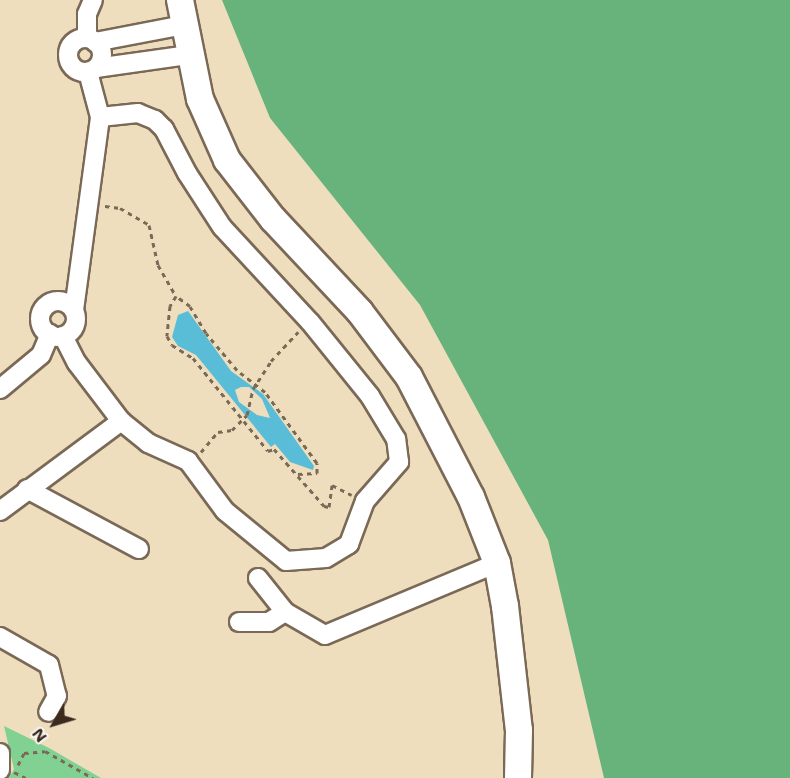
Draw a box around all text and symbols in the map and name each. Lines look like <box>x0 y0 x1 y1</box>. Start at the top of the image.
north arrow <box>24 694 84 754</box>
text: N <box>27 724 52 747</box>

